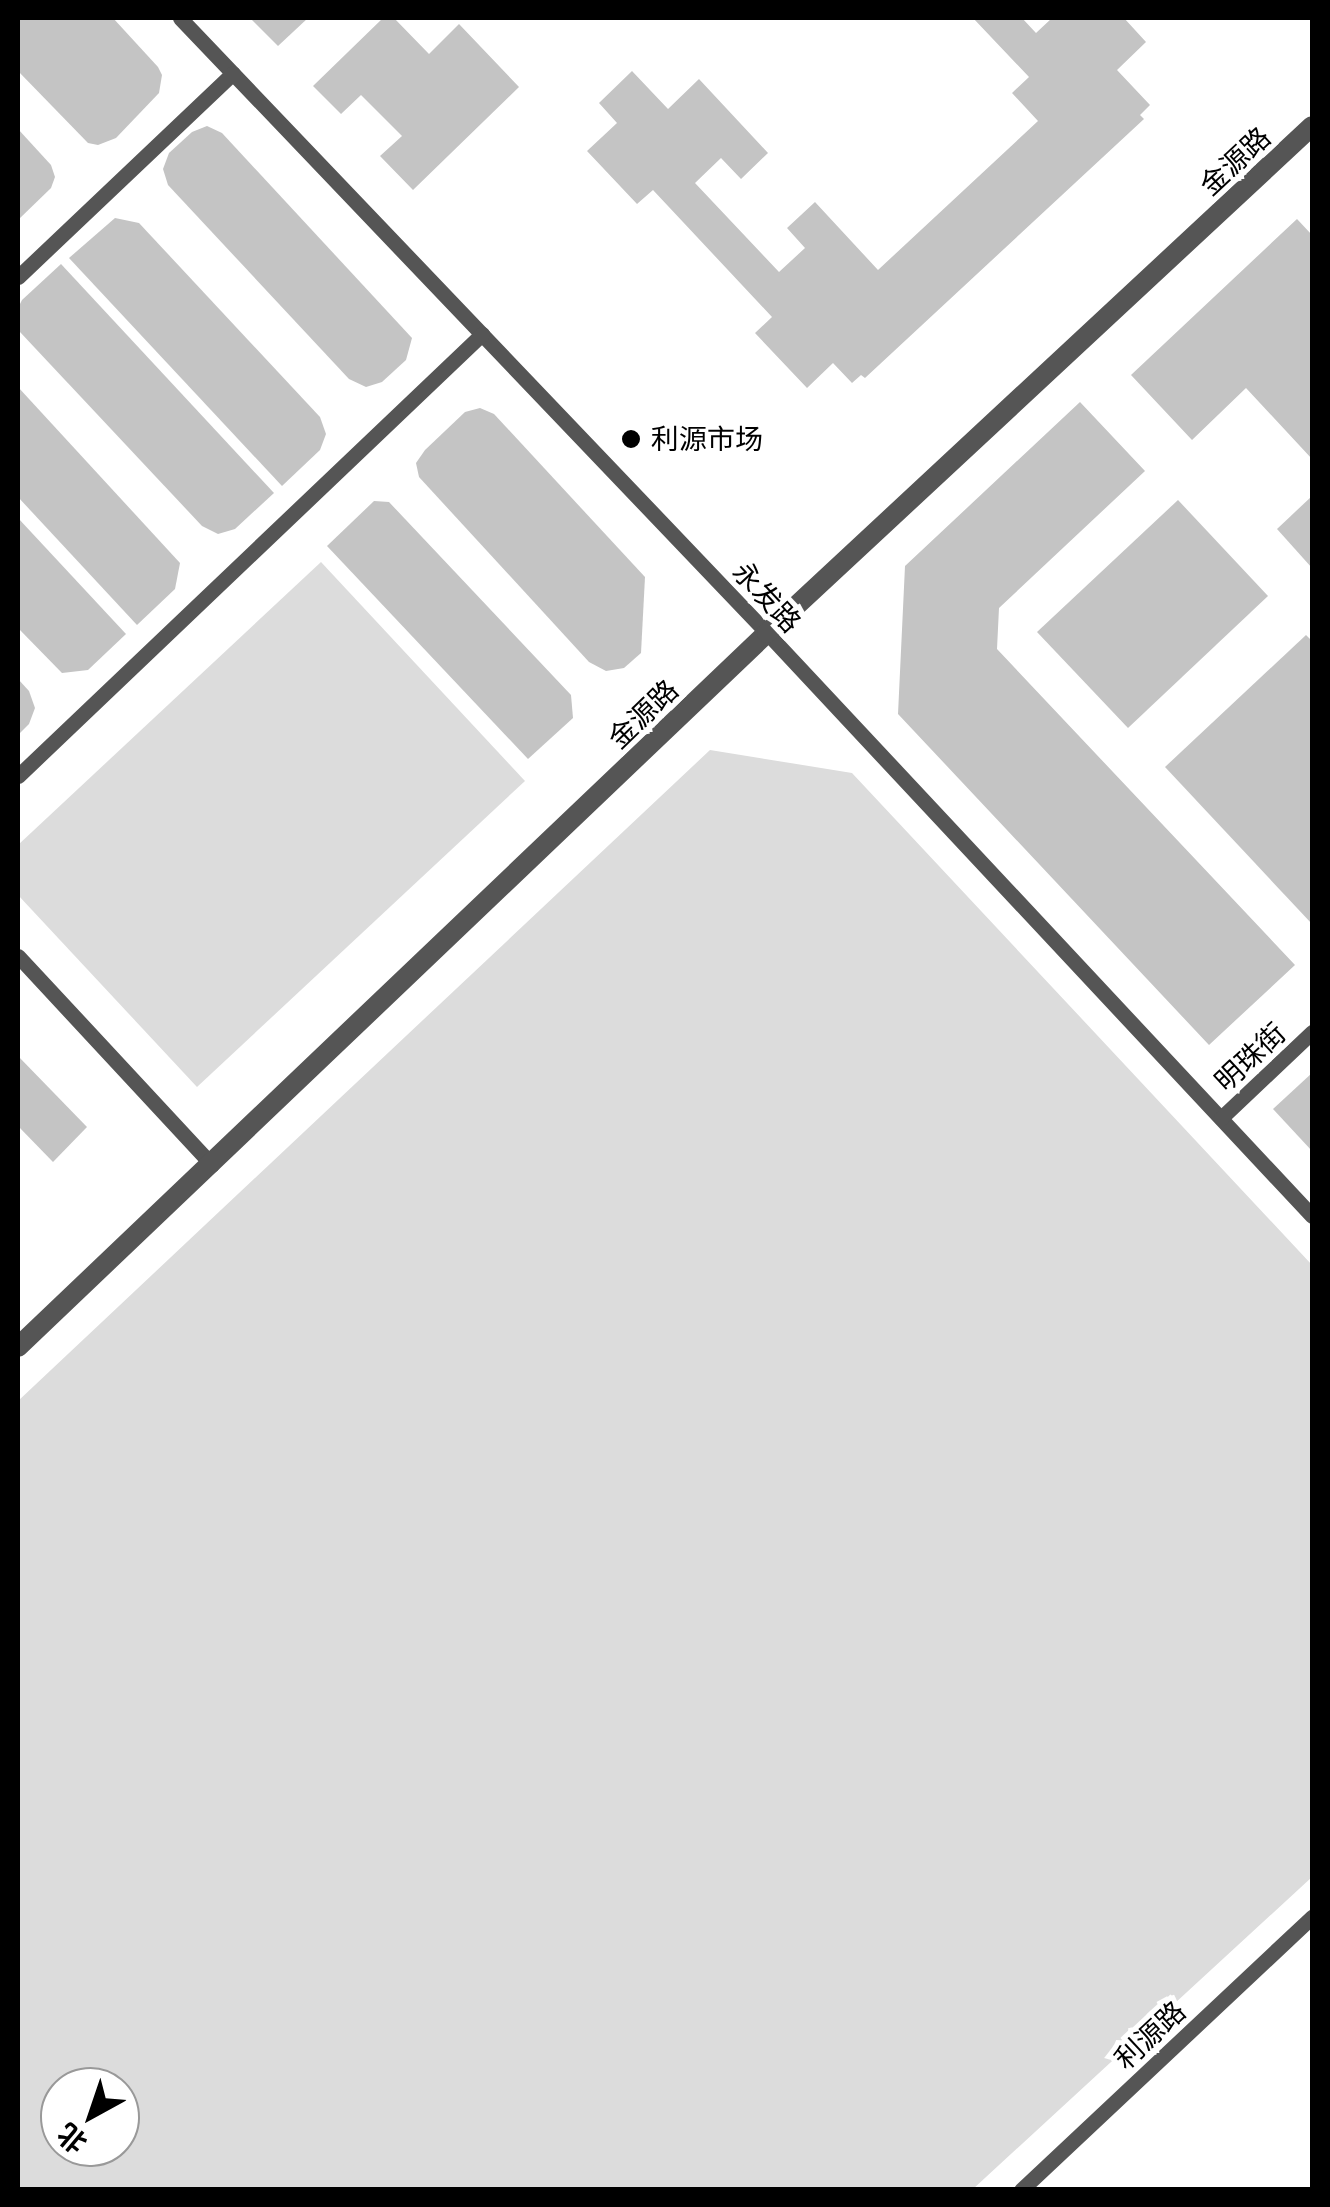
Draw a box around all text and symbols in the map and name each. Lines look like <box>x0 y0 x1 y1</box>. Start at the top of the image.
street label: 金源路 <box>1193 120 1277 202</box>
place label: 利源市场 <box>651 422 763 456</box>
marker: 利源市场 <box>620 428 642 450</box>
street label: 永发路 <box>726 555 808 639</box>
street label: 金源路 <box>601 673 685 755</box>
street label: 明珠街 <box>1208 1016 1292 1098</box>
street label: 利源路 <box>1108 1994 1192 2076</box>
north arrow <box>40 2067 140 2167</box>
text: 北 <box>51 2117 93 2160</box>

